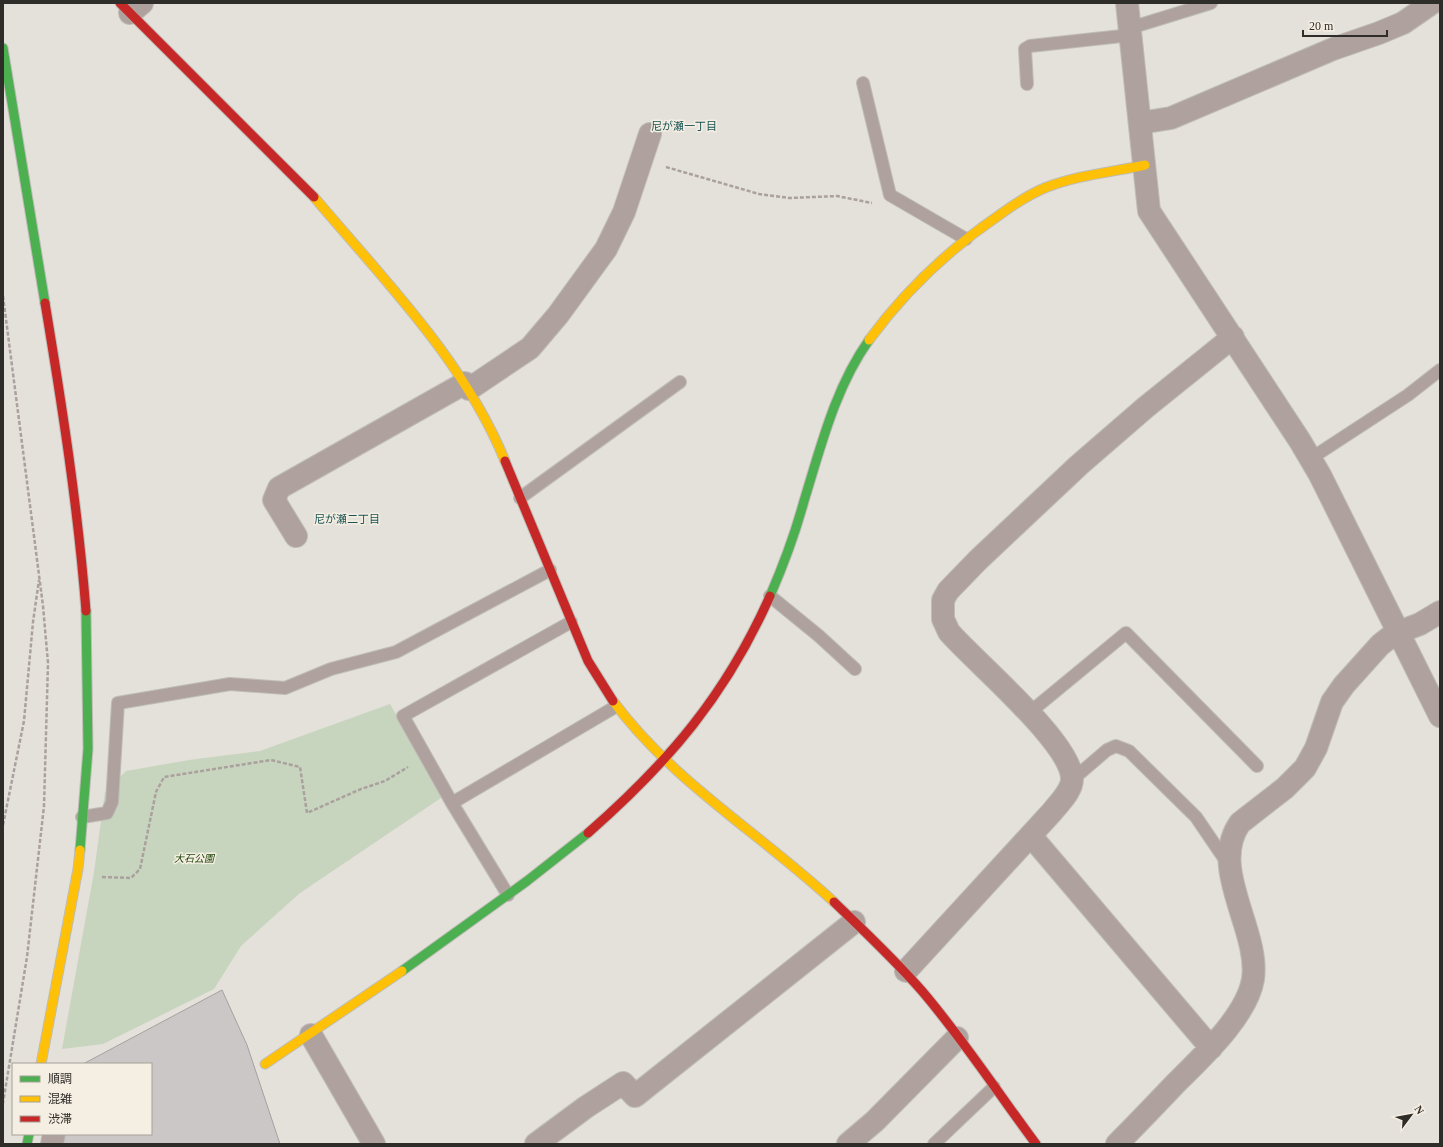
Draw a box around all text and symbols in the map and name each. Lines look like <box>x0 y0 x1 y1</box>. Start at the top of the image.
scale bar <box>1303 12 1387 38</box>
text: 20 m <box>1309 19 1334 33</box>
district label: 尼が瀬一丁目 <box>651 120 717 132</box>
district label: 尼が瀬二丁目 <box>314 513 380 525</box>
park label: 大石公園 <box>174 853 216 864</box>
legend <box>12 1063 152 1135</box>
text: 順調 <box>48 1072 72 1086</box>
text: 混雑 <box>48 1092 72 1106</box>
north arrow <box>1391 1095 1431 1135</box>
text: N <box>1412 1103 1427 1116</box>
text: 渋滞 <box>48 1112 72 1126</box>

